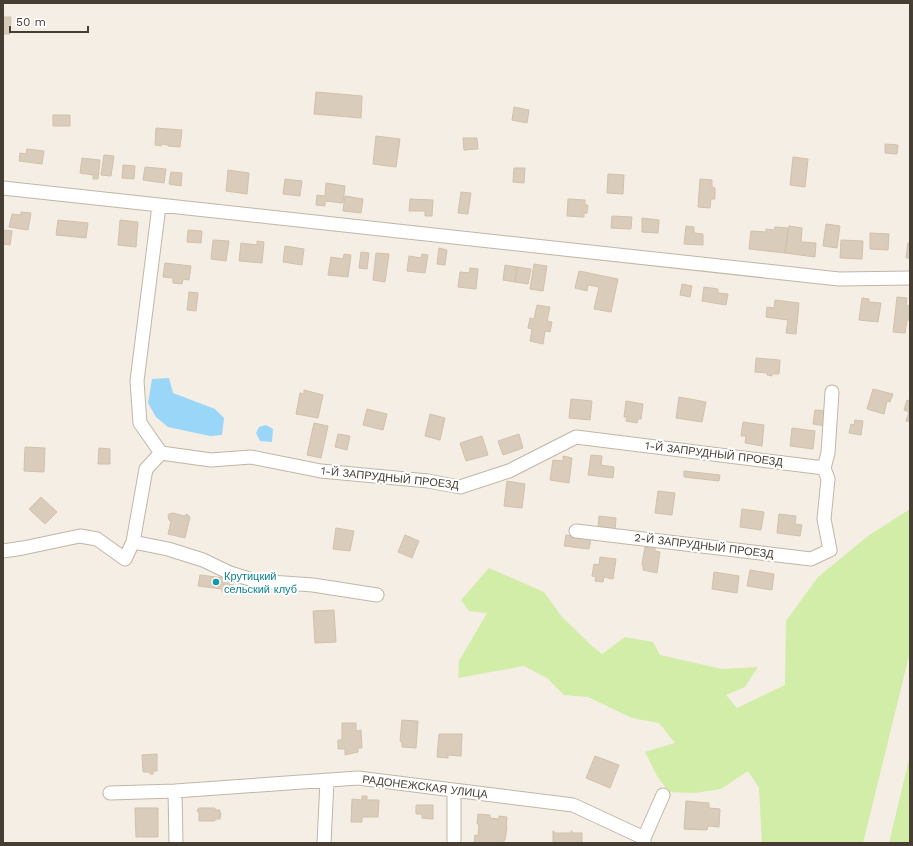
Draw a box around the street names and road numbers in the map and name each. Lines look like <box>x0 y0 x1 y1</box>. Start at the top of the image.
street label: 1-Й ЗАПРУДНЫЙ ПРОЕЗД <box>644 439 784 469</box>
street label: 1-Й ЗАПРУДНЫЙ ПРОЕЗД <box>320 464 460 492</box>
street label: 2-Й ЗАПРУДНЫЙ ПРОЕЗД <box>634 531 775 561</box>
street label: РАДОНЕЖСКАЯ УЛИЦА <box>362 773 489 801</box>

